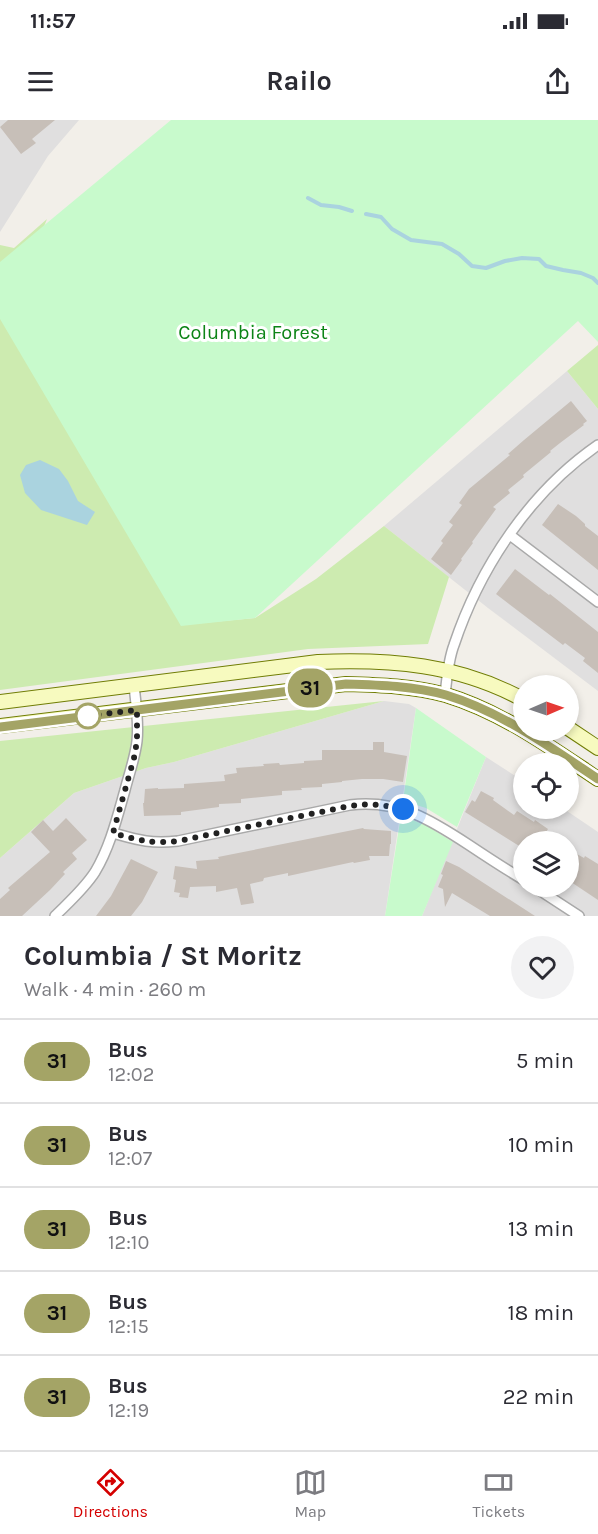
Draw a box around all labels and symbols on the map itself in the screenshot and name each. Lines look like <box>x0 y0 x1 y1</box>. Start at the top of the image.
park label: Columbia Forest <box>178 321 328 344</box>
line badge: 31 <box>283 668 337 708</box>
north arrow <box>513 675 579 741</box>
unlabelled marker <box>75 703 101 729</box>
your location <box>388 794 418 824</box>

